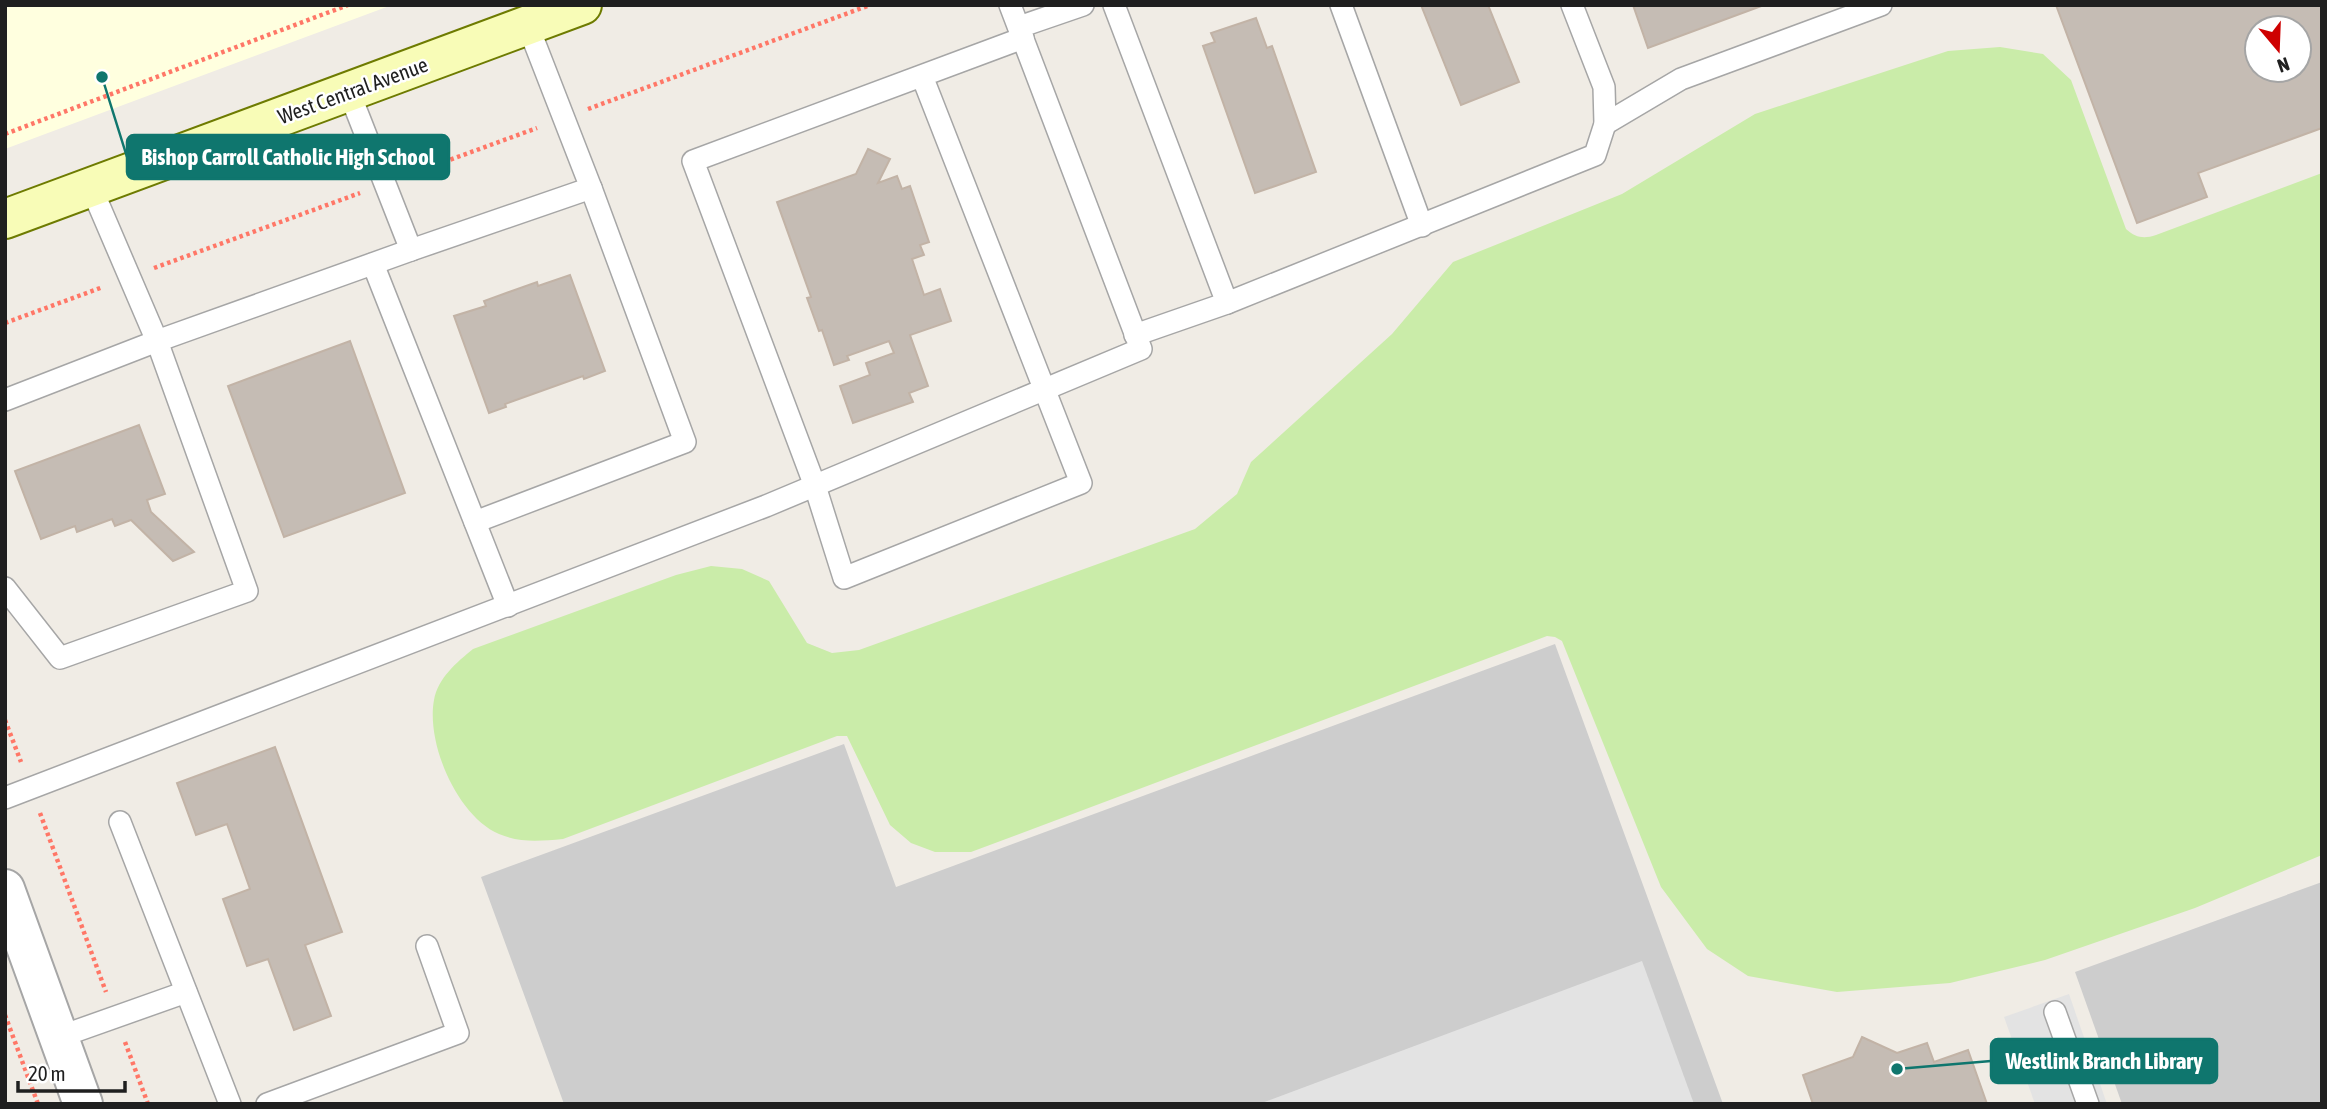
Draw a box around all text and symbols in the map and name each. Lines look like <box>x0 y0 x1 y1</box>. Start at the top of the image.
north arrow <box>2243 14 2313 84</box>
street label: West Central Avenue <box>274 52 431 128</box>
text: N <box>2275 53 2292 77</box>
callout: Bishop Carroll Catholic High School <box>127 135 449 179</box>
text: Bishop Carroll Catholic High School <box>141 144 436 170</box>
callout: Westlink Branch Library <box>1991 1039 2217 1083</box>
text: Westlink Branch Library <box>2004 1048 2203 1074</box>
scale bar <box>18 1050 124 1094</box>
text: 20 m <box>28 1061 66 1085</box>

